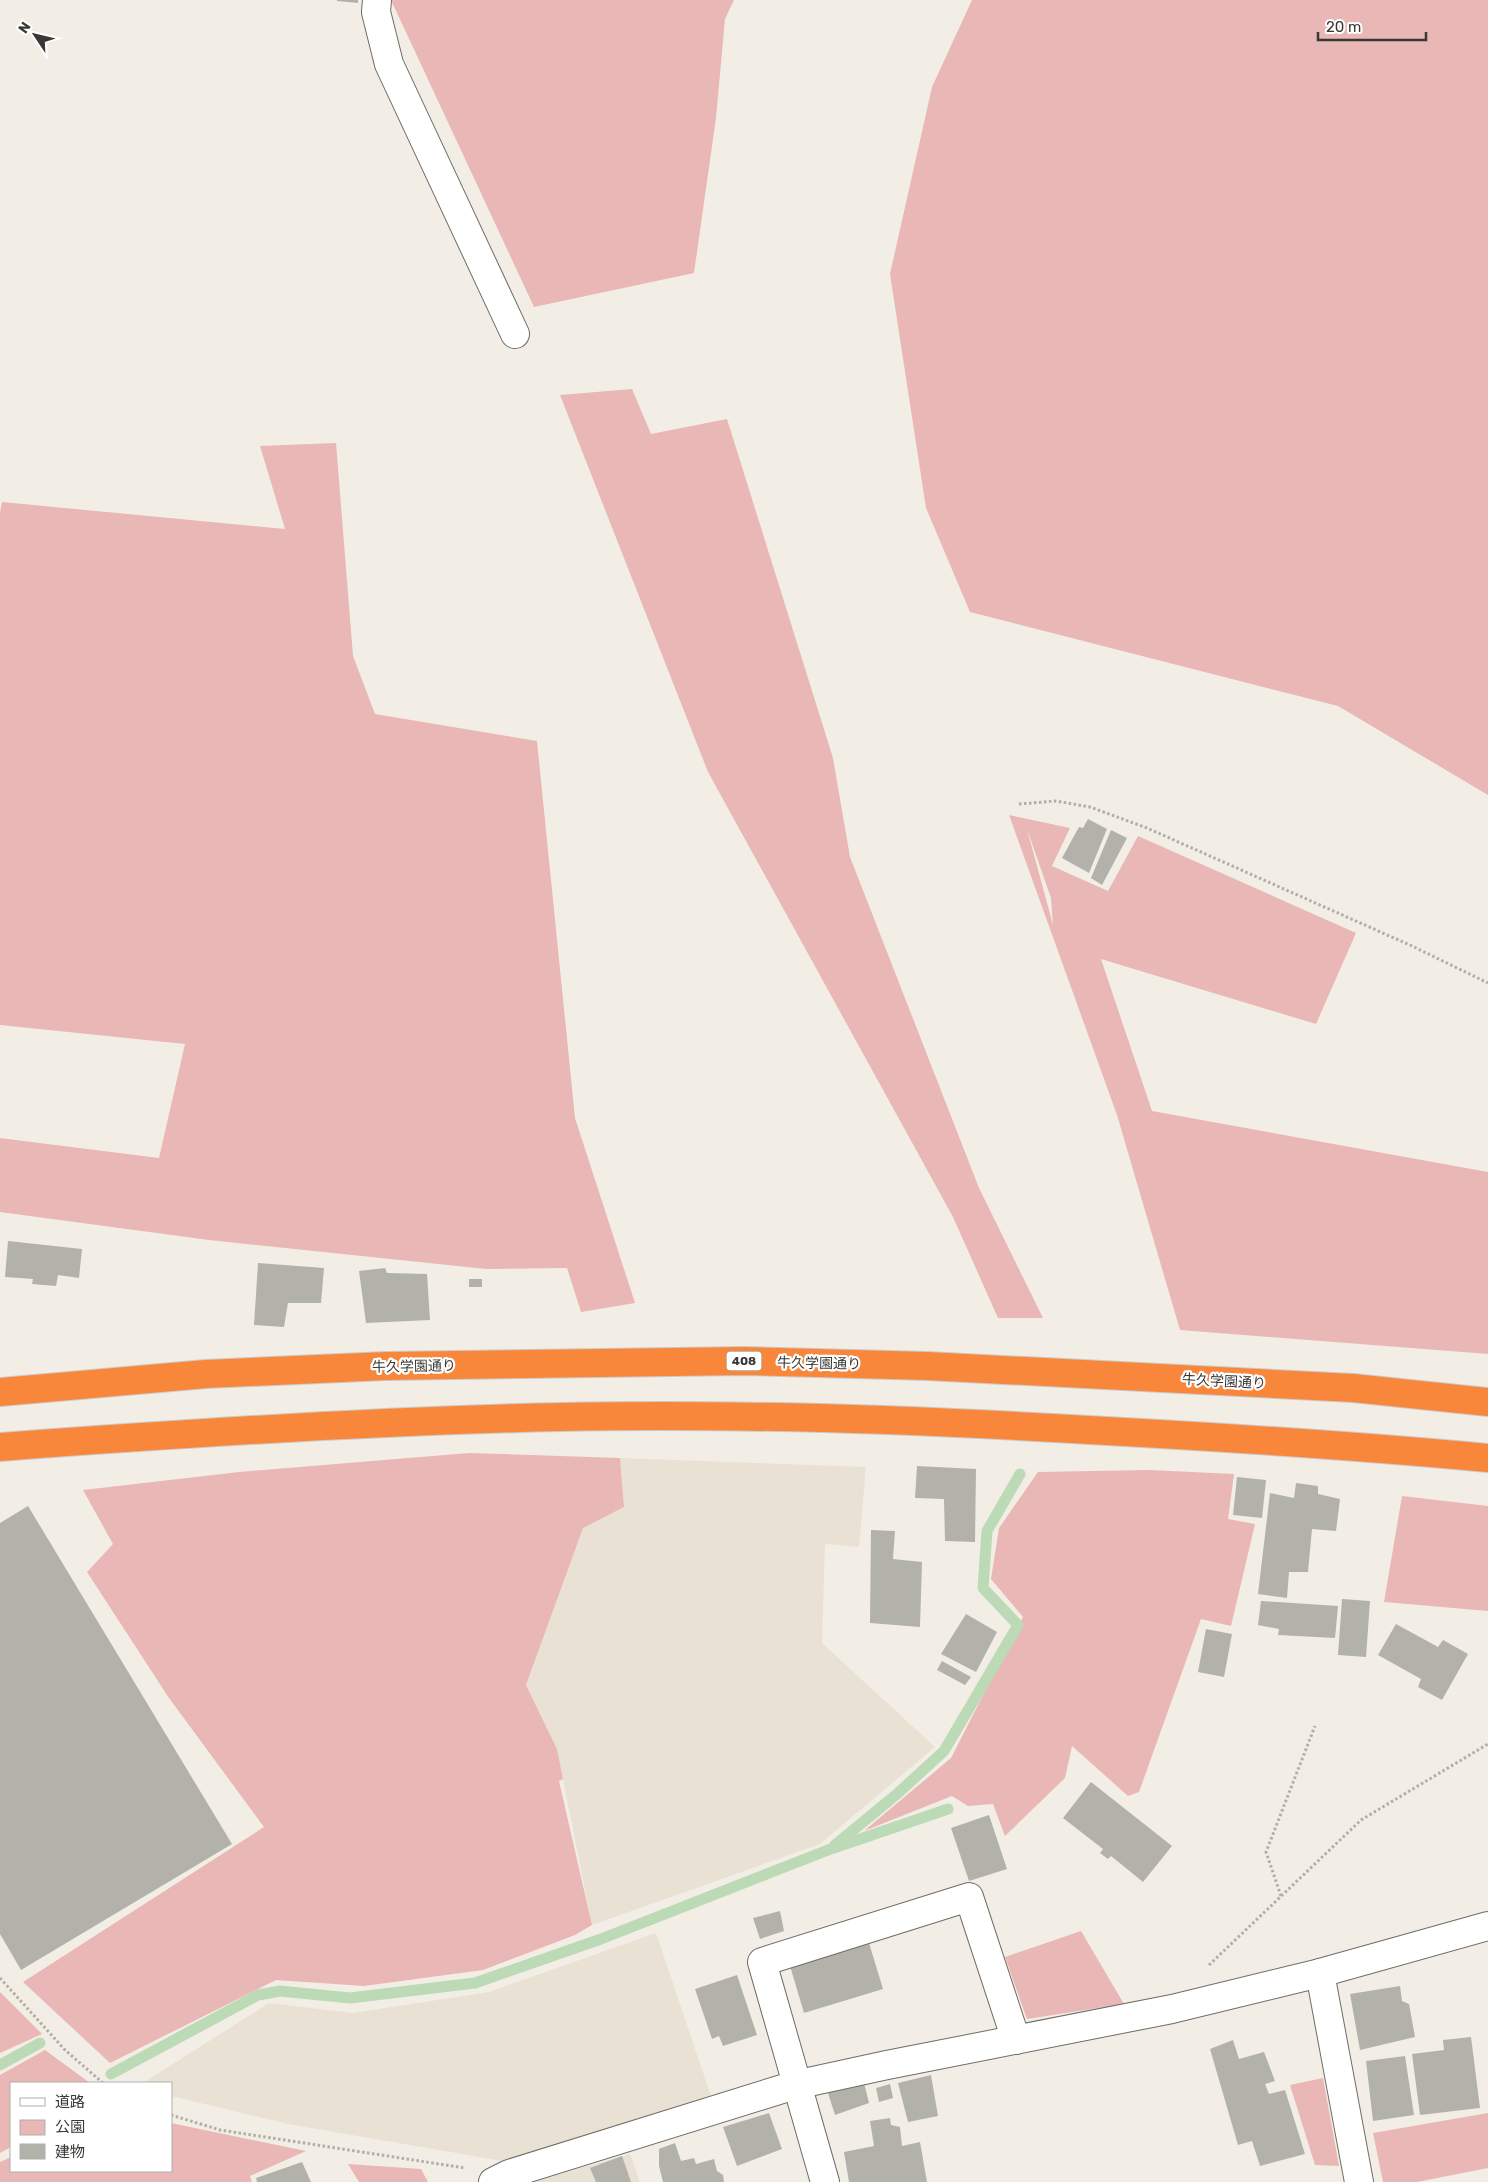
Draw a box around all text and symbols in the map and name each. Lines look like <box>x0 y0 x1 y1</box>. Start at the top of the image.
north arrow <box>10 10 60 60</box>
scale bar <box>1318 10 1426 42</box>
text: 20 m <box>1326 18 1361 36</box>
text: N <box>15 19 35 37</box>
road number: 408 <box>726 1352 762 1370</box>
street label: 牛久学園通り <box>777 1354 861 1373</box>
street label: 牛久学園通り <box>372 1357 456 1376</box>
street label: 牛久学園通り <box>1182 1371 1266 1392</box>
legend <box>10 2082 172 2172</box>
text: 道路 <box>55 2093 85 2111</box>
text: 公園 <box>55 2118 85 2136</box>
text: 建物 <box>55 2143 85 2161</box>

